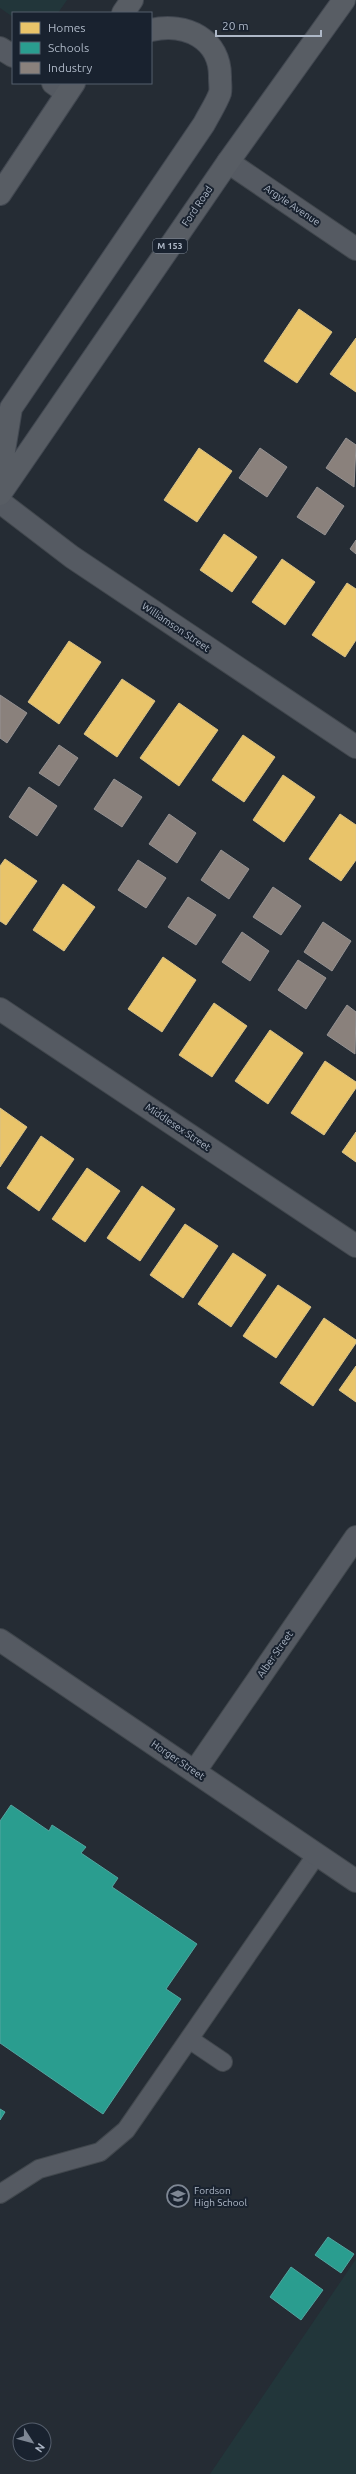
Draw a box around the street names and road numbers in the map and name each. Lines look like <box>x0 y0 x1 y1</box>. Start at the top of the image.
street label: Argyle Avenue <box>262 182 322 228</box>
street label: Ford Road <box>180 184 215 228</box>
road number: M 153 <box>153 239 187 253</box>
street label: Williamson Street <box>140 600 212 654</box>
street label: Middlesex Street <box>143 1101 213 1153</box>
street label: Alber Street <box>255 1628 295 1679</box>
street label: Horger Street <box>149 1738 207 1782</box>

